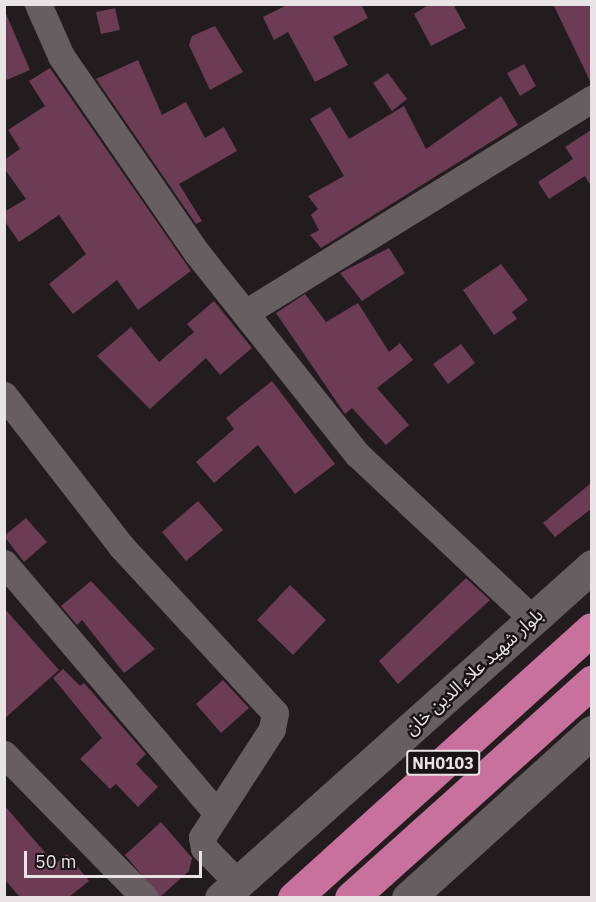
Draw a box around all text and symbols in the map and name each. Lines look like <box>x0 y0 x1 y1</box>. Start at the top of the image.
street label: بلوار شهید علاء الدین خان <box>400 604 548 740</box>
road number: NH0103 <box>406 750 480 776</box>
scale bar <box>27 839 206 877</box>
text: 50 m <box>35 850 77 873</box>

